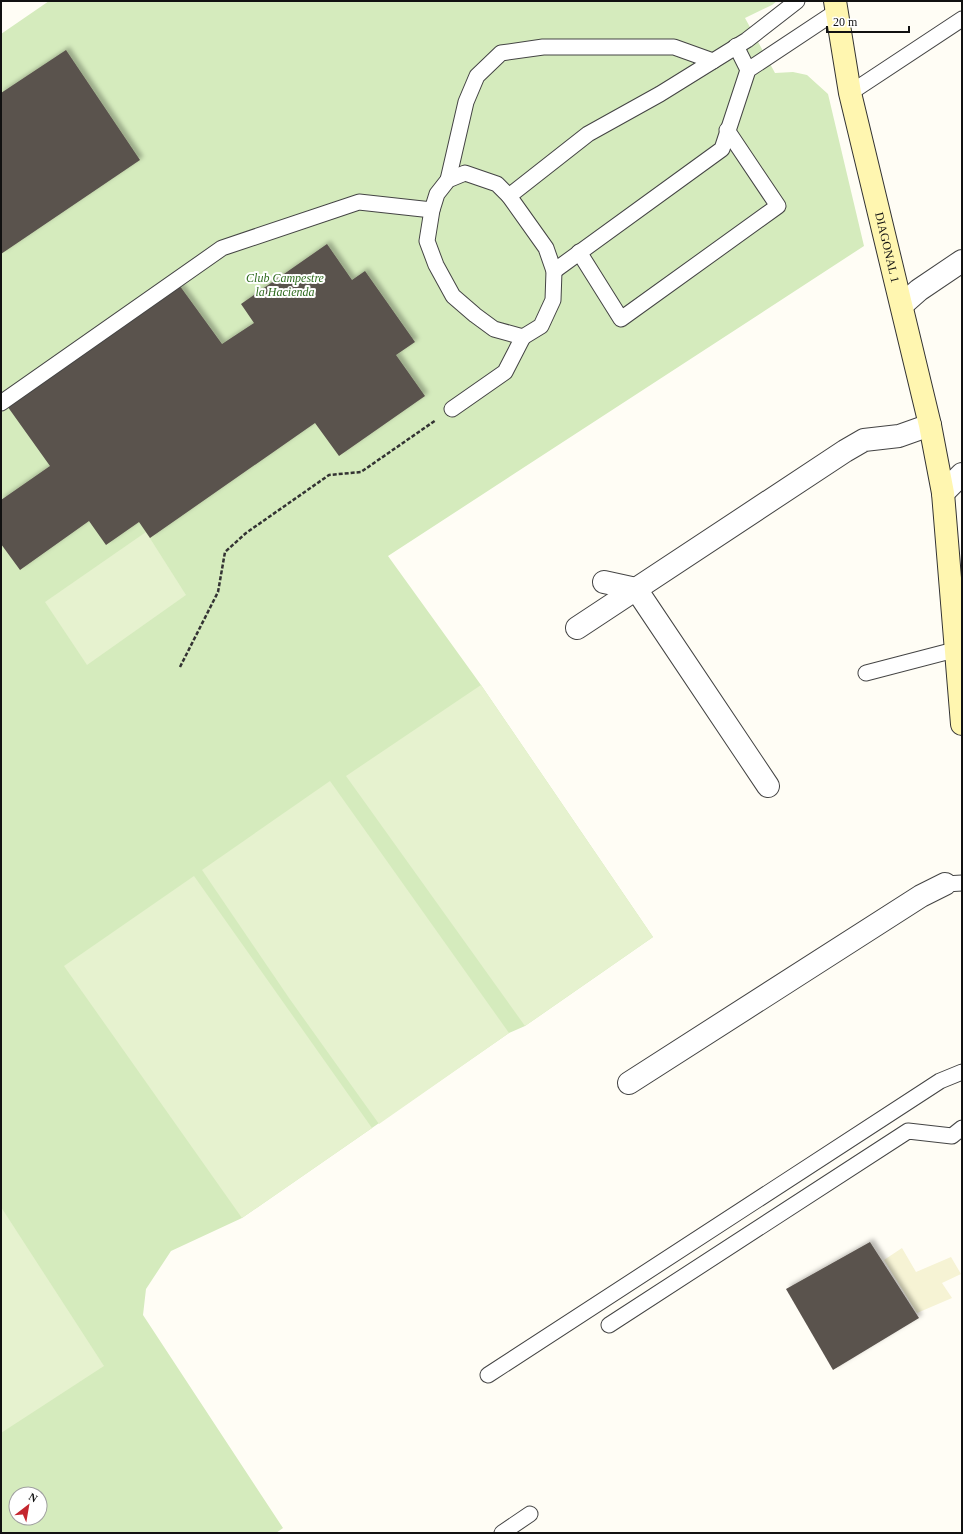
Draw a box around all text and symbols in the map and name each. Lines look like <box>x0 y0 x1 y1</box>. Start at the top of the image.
scale bar <box>827 8 909 34</box>
text: 20 m <box>833 15 858 29</box>
street label: DIAGONAL 1 <box>872 211 902 284</box>
park label: Club Campestre la Hacienda <box>246 271 325 299</box>
north arrow <box>8 1486 48 1526</box>
text: N <box>27 1490 40 1505</box>

